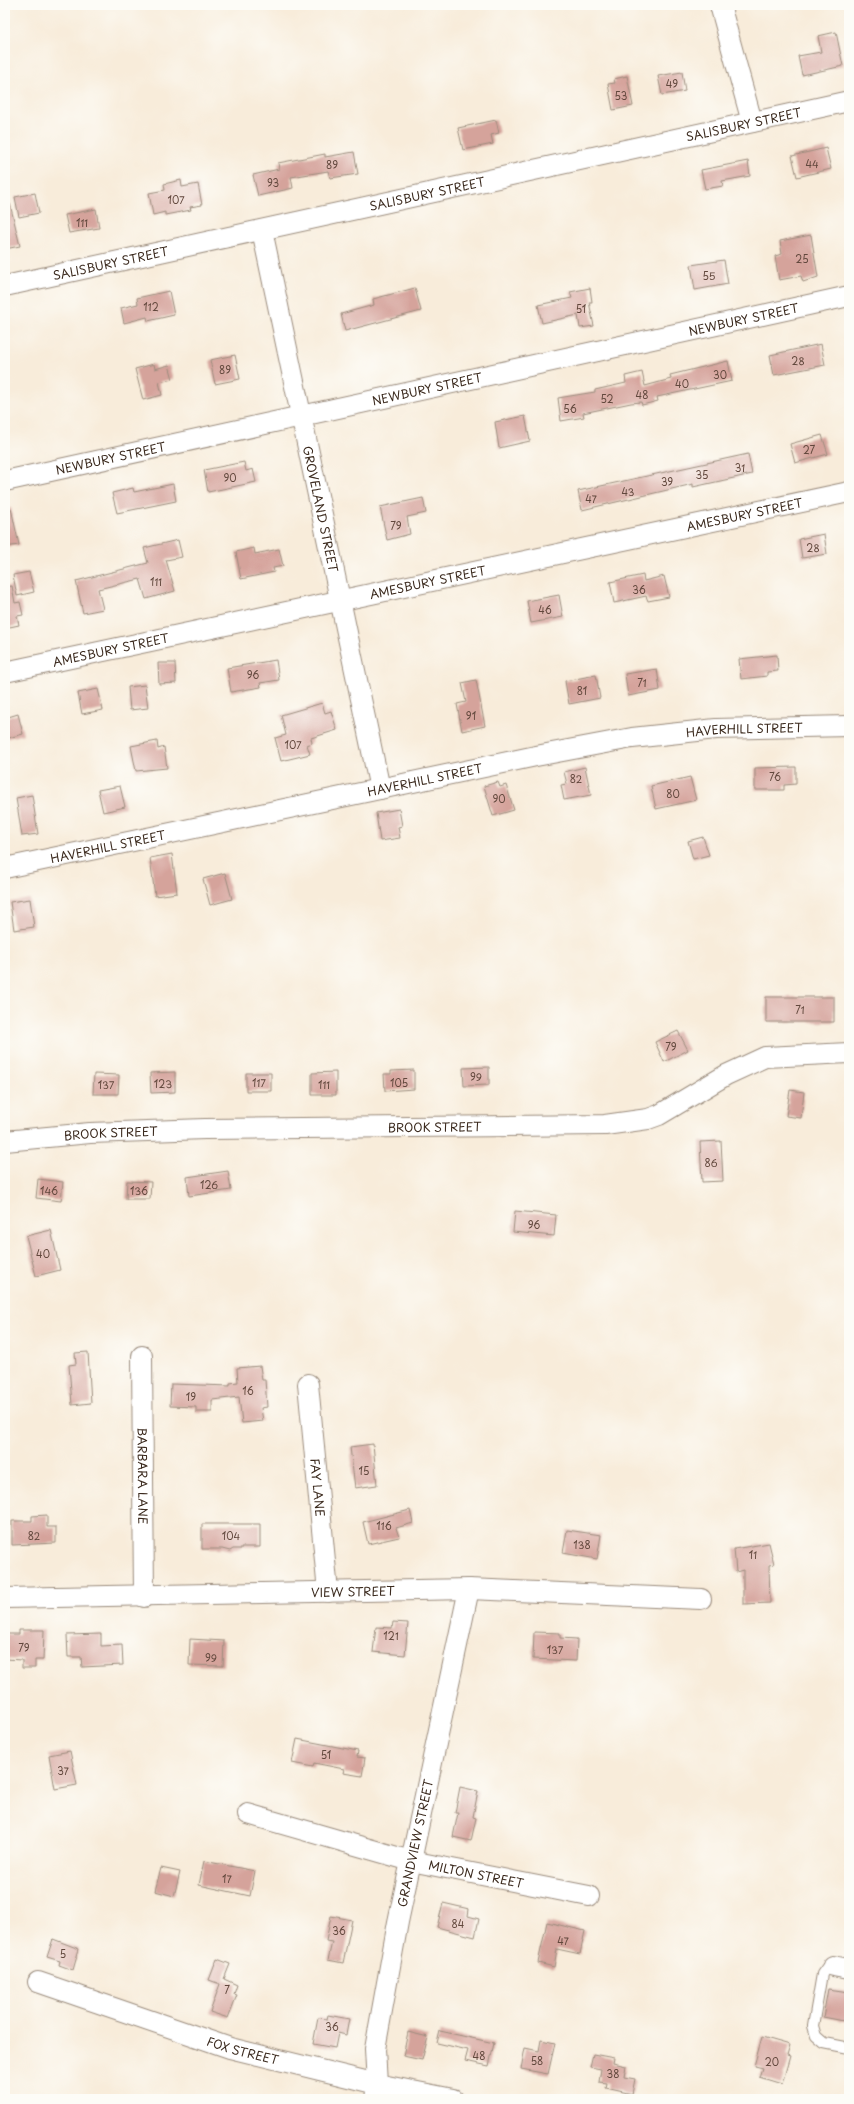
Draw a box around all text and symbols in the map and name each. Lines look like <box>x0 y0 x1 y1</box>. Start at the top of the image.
house number: 49 <box>666 76 678 91</box>
house number: 53 <box>615 88 627 103</box>
street label: SALISBURY STREET <box>684 103 804 146</box>
house number: 44 <box>805 156 819 171</box>
house number: 89 <box>326 157 338 172</box>
street label: SALISBURY STREET <box>368 172 487 215</box>
house number: 93 <box>267 175 279 190</box>
house number: 107 <box>167 192 185 207</box>
house number: 111 <box>76 215 88 230</box>
street label: SALISBURY STREET <box>51 241 171 284</box>
house number: 25 <box>795 251 809 266</box>
house number: 55 <box>703 268 716 283</box>
street label: NEWBURY STREET <box>687 298 801 340</box>
house number: 112 <box>143 299 159 314</box>
house number: 51 <box>576 301 586 316</box>
house number: 28 <box>791 353 805 368</box>
house number: 89 <box>219 362 231 377</box>
house number: 30 <box>713 367 727 382</box>
street label: NEWBURY STREET <box>370 368 484 409</box>
house number: 40 <box>675 376 689 391</box>
house number: 48 <box>636 387 648 402</box>
house number: 52 <box>600 391 614 406</box>
house number: 56 <box>563 401 577 416</box>
street label: NEWBURY STREET <box>54 437 168 479</box>
house number: 27 <box>803 442 816 457</box>
street label: GROVELAND STREET <box>299 444 343 574</box>
house number: 31 <box>735 460 745 475</box>
house number: 35 <box>696 467 708 482</box>
house number: 90 <box>223 470 237 485</box>
house number: 39 <box>661 474 673 489</box>
house number: 43 <box>622 484 635 499</box>
house number: 47 <box>585 491 598 506</box>
street label: AMESBURY STREET <box>685 493 805 535</box>
house number: 79 <box>390 518 402 533</box>
house number: 28 <box>806 540 820 555</box>
street label: AMESBURY STREET <box>368 561 488 603</box>
house number: 111 <box>150 574 162 589</box>
house number: 36 <box>632 582 646 597</box>
house number: 46 <box>538 602 552 617</box>
street label: AMESBURY STREET <box>51 628 171 671</box>
house number: 96 <box>247 667 259 682</box>
house number: 71 <box>637 675 647 690</box>
house number: 81 <box>577 683 587 698</box>
house number: 91 <box>466 708 476 723</box>
street label: HAVERHILL STREET <box>685 718 804 741</box>
house number: 107 <box>284 737 302 752</box>
street label: HAVERHILL STREET <box>366 758 485 800</box>
house number: 76 <box>769 769 781 784</box>
house number: 82 <box>570 771 582 786</box>
house number: 80 <box>666 786 680 801</box>
house number: 90 <box>492 791 506 806</box>
street label: HAVERHILL STREET <box>49 825 168 867</box>
house number: 71 <box>795 1002 805 1017</box>
house number: 79 <box>665 1039 677 1054</box>
house number: 99 <box>470 1069 482 1084</box>
house number: 117 <box>252 1075 266 1090</box>
house number: 105 <box>390 1075 408 1090</box>
house number: 123 <box>154 1076 172 1091</box>
house number: 137 <box>98 1077 115 1092</box>
house number: 111 <box>318 1077 330 1092</box>
street label: BROOK STREET <box>388 1117 482 1136</box>
street label: BROOK STREET <box>63 1122 159 1144</box>
house number: 86 <box>705 1155 718 1170</box>
house number: 126 <box>200 1177 218 1192</box>
house number: 146 <box>40 1183 58 1198</box>
house number: 136 <box>130 1183 148 1198</box>
house number: 96 <box>528 1217 540 1232</box>
house number: 40 <box>36 1246 50 1261</box>
house number: 16 <box>242 1383 254 1398</box>
house number: 19 <box>186 1389 196 1404</box>
street label: BARBARA LANE <box>134 1427 152 1525</box>
street label: FAY LANE <box>306 1457 330 1518</box>
house number: 15 <box>359 1463 369 1478</box>
house number: 116 <box>376 1518 392 1533</box>
house number: 82 <box>28 1528 40 1543</box>
house number: 104 <box>222 1528 241 1543</box>
house number: 138 <box>573 1537 591 1552</box>
house number: 11 <box>749 1547 757 1562</box>
street label: VIEW STREET <box>311 1581 396 1601</box>
house number: 121 <box>383 1628 399 1643</box>
house number: 79 <box>18 1640 30 1655</box>
house number: 137 <box>547 1642 564 1657</box>
house number: 99 <box>205 1650 217 1665</box>
house number: 51 <box>321 1747 331 1762</box>
house number: 37 <box>57 1763 70 1778</box>
street label: GRANDVIEW STREET <box>392 1777 437 1908</box>
street label: MILTON STREET <box>427 1856 526 1892</box>
house number: 17 <box>222 1871 233 1886</box>
house number: 84 <box>452 1916 465 1931</box>
house number: 36 <box>332 1923 346 1938</box>
house number: 47 <box>557 1933 570 1948</box>
house number: 5 <box>60 1946 66 1961</box>
house number: 7 <box>224 1982 230 1997</box>
house number: 36 <box>325 2019 339 2034</box>
street label: FOX STREET <box>204 2032 281 2069</box>
house number: 48 <box>473 2048 485 2063</box>
house number: 58 <box>531 2053 543 2068</box>
house number: 20 <box>765 2054 779 2069</box>
house number: 38 <box>607 2066 619 2081</box>

